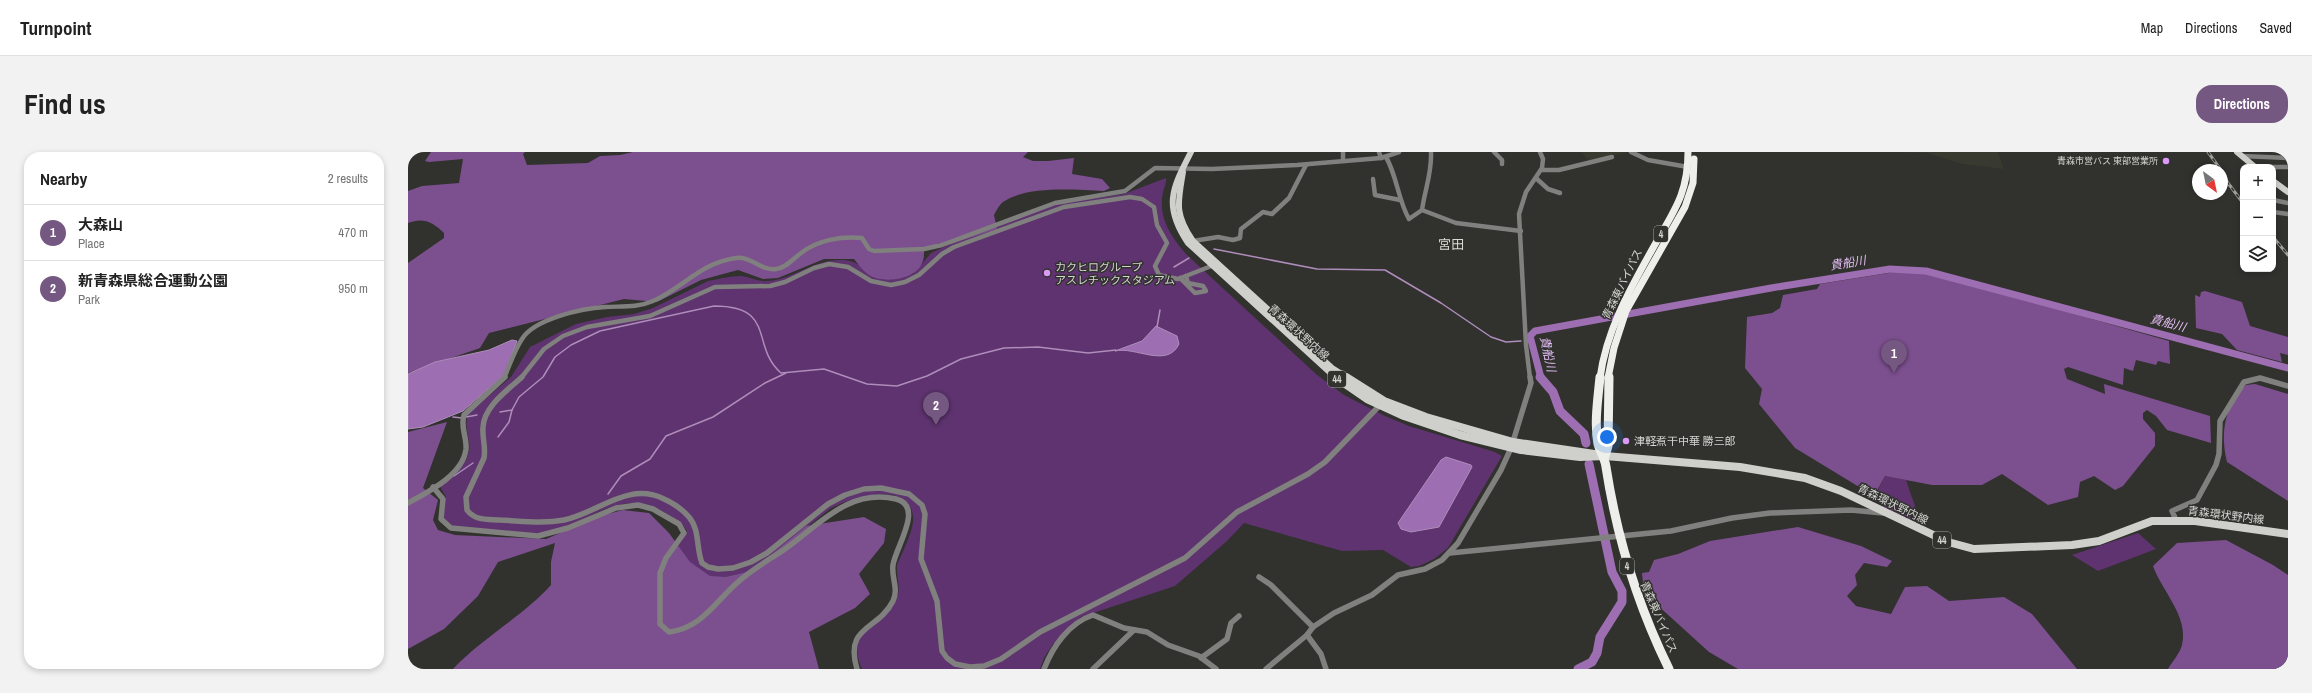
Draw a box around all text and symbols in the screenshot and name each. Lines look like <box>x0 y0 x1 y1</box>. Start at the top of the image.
text: Turnpoint <box>20 15 92 41</box>
text: Map <box>2141 19 2163 37</box>
text: Directions <box>2185 19 2237 37</box>
text: Saved <box>2259 19 2292 37</box>
text: Find us <box>24 85 106 123</box>
button: Directions <box>2196 85 2288 123</box>
place label: 青森市営バス 東部営業所 <box>2057 155 2158 167</box>
marker: 青森市営バス 東部営業所 <box>2161 156 2171 166</box>
north arrow <box>2192 164 2228 200</box>
map controls <box>2240 164 2276 272</box>
button: + <box>2240 164 2276 200</box>
text: Nearby <box>40 167 87 190</box>
text: 2 results <box>328 170 368 187</box>
button: − <box>2240 200 2276 236</box>
text: 大森山 <box>78 214 123 235</box>
text: 1 <box>50 224 56 241</box>
text: 470 m <box>338 224 368 241</box>
road number: 4 <box>1654 226 1668 242</box>
text: Place <box>78 235 105 252</box>
district label: 宮田 <box>1438 236 1464 253</box>
button: layers <box>2240 236 2276 272</box>
street label: 青森東バイパス <box>1599 246 1645 322</box>
water label: 貴船川 <box>1829 252 1869 274</box>
place label: カクヒログループ アスレチックスタジアム <box>1055 260 1175 287</box>
marker: カクヒログループ アスレチックスタジアム <box>1042 268 1052 278</box>
text: 新青森県総合運動公園 <box>78 270 228 291</box>
text: 2 <box>50 280 56 297</box>
text: 950 m <box>338 280 368 297</box>
text: Park <box>78 291 100 308</box>
street label: 青森環状野内線 <box>1266 301 1332 363</box>
water label: 貴船川 <box>2149 311 2189 336</box>
water label: 貴船川 <box>1536 335 1560 375</box>
pin: 1 <box>1881 340 1907 373</box>
road number: 44 <box>1328 371 1346 387</box>
pin: 2 <box>923 392 949 425</box>
your location <box>1597 427 1617 447</box>
place label: 津軽煮干中華 勝三郎 <box>1634 434 1736 448</box>
marker: 津軽煮干中華 勝三郎 <box>1621 436 1631 446</box>
street label: 青森環状野内線 <box>1855 481 1931 527</box>
street label: 青森環状野内線 <box>2187 503 2265 527</box>
road number: 44 <box>1933 532 1951 548</box>
road number: 4 <box>1620 558 1634 574</box>
street label: 青森東バイパス <box>1638 579 1680 655</box>

